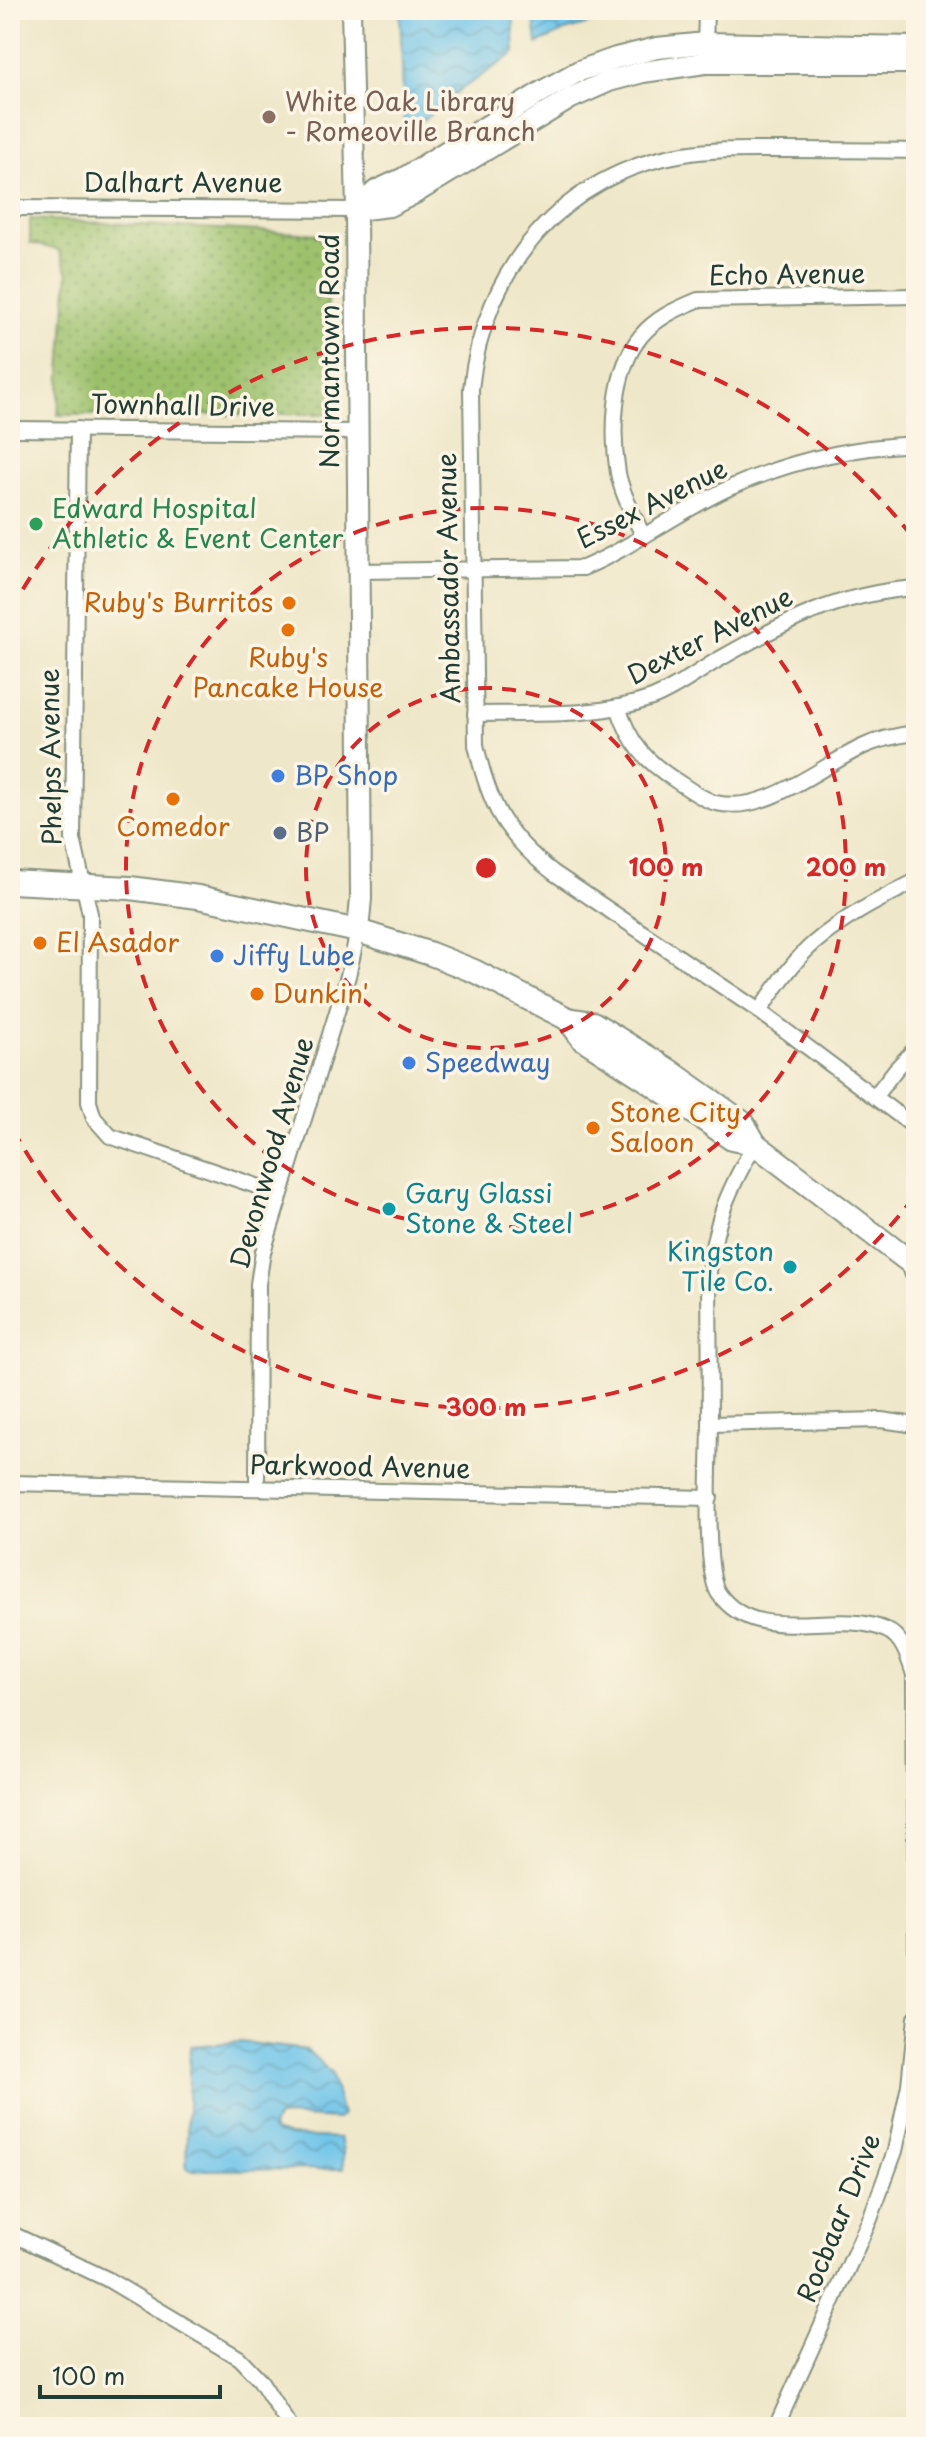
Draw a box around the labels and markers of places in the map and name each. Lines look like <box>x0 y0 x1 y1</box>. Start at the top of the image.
place label: White Oak Library - Romeoville Branch <box>285 81 536 150</box>
marker: White Oak Library - Romeoville Branch <box>260 108 278 126</box>
place label: Edward Hospital Athletic & Event Center <box>52 488 344 557</box>
marker: Edward Hospital Athletic & Event Center <box>27 515 45 533</box>
place label: Ruby's Burritos <box>83 582 273 621</box>
marker: Ruby's Burritos <box>280 594 298 612</box>
marker: Ruby's Pancake House <box>279 621 297 639</box>
place label: Ruby's Pancake House <box>193 637 383 706</box>
place label: BP Shop <box>294 755 398 794</box>
marker: BP Shop <box>269 767 287 785</box>
marker: Comedor <box>164 790 182 808</box>
place label: Comedor <box>116 806 230 845</box>
place label: BP <box>296 812 329 851</box>
marker: BP <box>271 824 289 842</box>
centre of rings <box>472 854 500 882</box>
place label: El Asador <box>56 922 179 961</box>
marker: El Asador <box>31 934 49 952</box>
place label: Jiffy Lube <box>233 935 355 974</box>
marker: Jiffy Lube <box>208 947 226 965</box>
place label: Dunkin' <box>273 973 369 1012</box>
marker: Dunkin' <box>248 985 266 1003</box>
place label: Speedway <box>425 1042 550 1081</box>
marker: Speedway <box>400 1054 418 1072</box>
place label: Stone City Saloon <box>609 1092 741 1161</box>
marker: Stone City Saloon <box>584 1119 602 1137</box>
place label: Gary Glassi Stone & Steel <box>405 1173 573 1242</box>
marker: Gary Glassi Stone & Steel <box>380 1200 398 1218</box>
place label: Kingston Tile Co. <box>667 1231 774 1300</box>
marker: Kingston Tile Co. <box>781 1258 799 1276</box>

